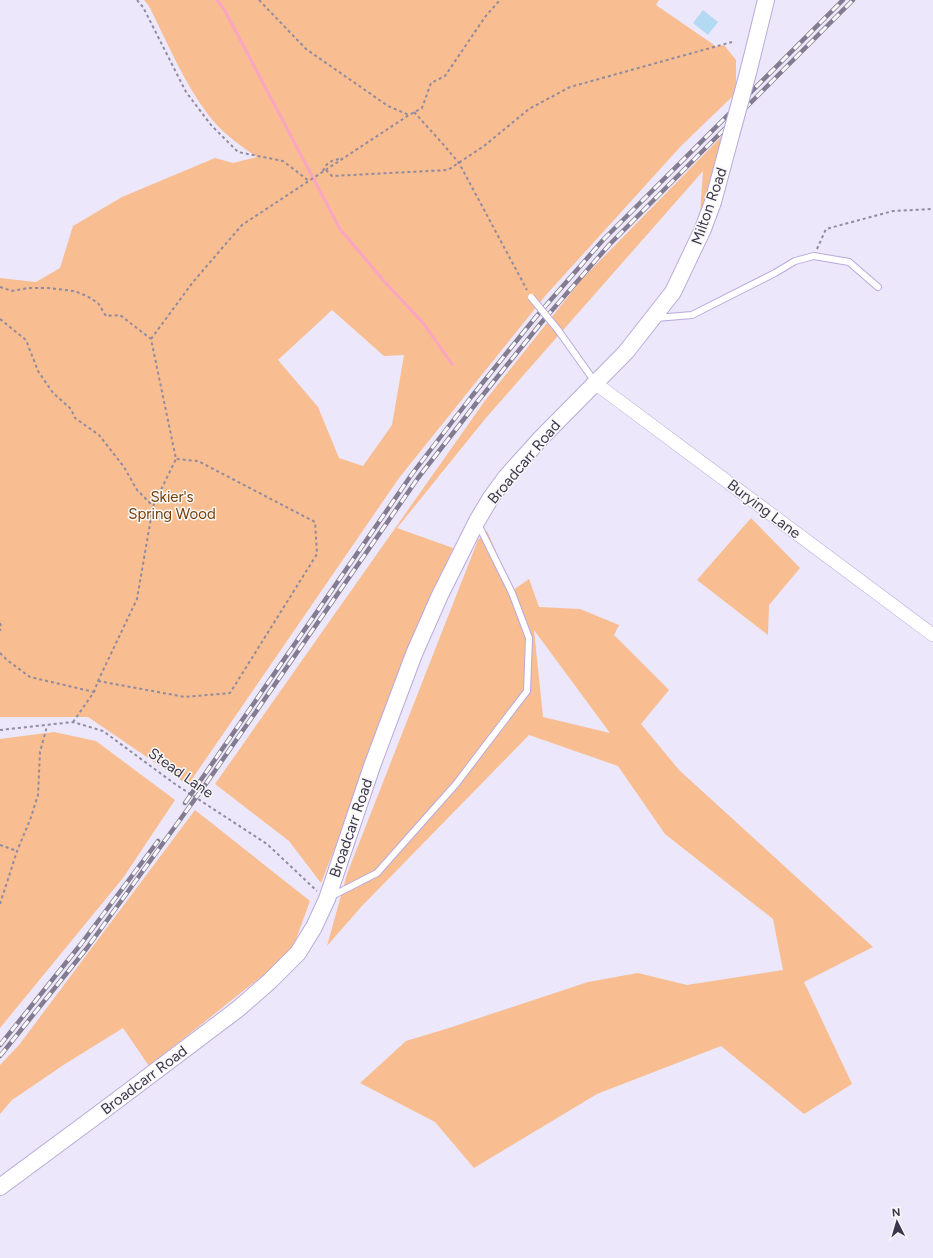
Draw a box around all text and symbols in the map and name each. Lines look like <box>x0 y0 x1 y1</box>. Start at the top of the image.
street label: Milton Road <box>687 165 731 247</box>
street label: Broadcarr Road <box>484 417 564 507</box>
street label: Burying Lane <box>724 476 804 542</box>
park label: Skier's Spring Wood <box>128 488 216 523</box>
street label: Stead Lane <box>145 744 217 802</box>
street label: Broadcarr Road <box>326 776 376 880</box>
street label: Broadcarr Road <box>97 1042 191 1118</box>
north arrow <box>877 1202 917 1242</box>
text: N <box>891 1206 901 1219</box>

